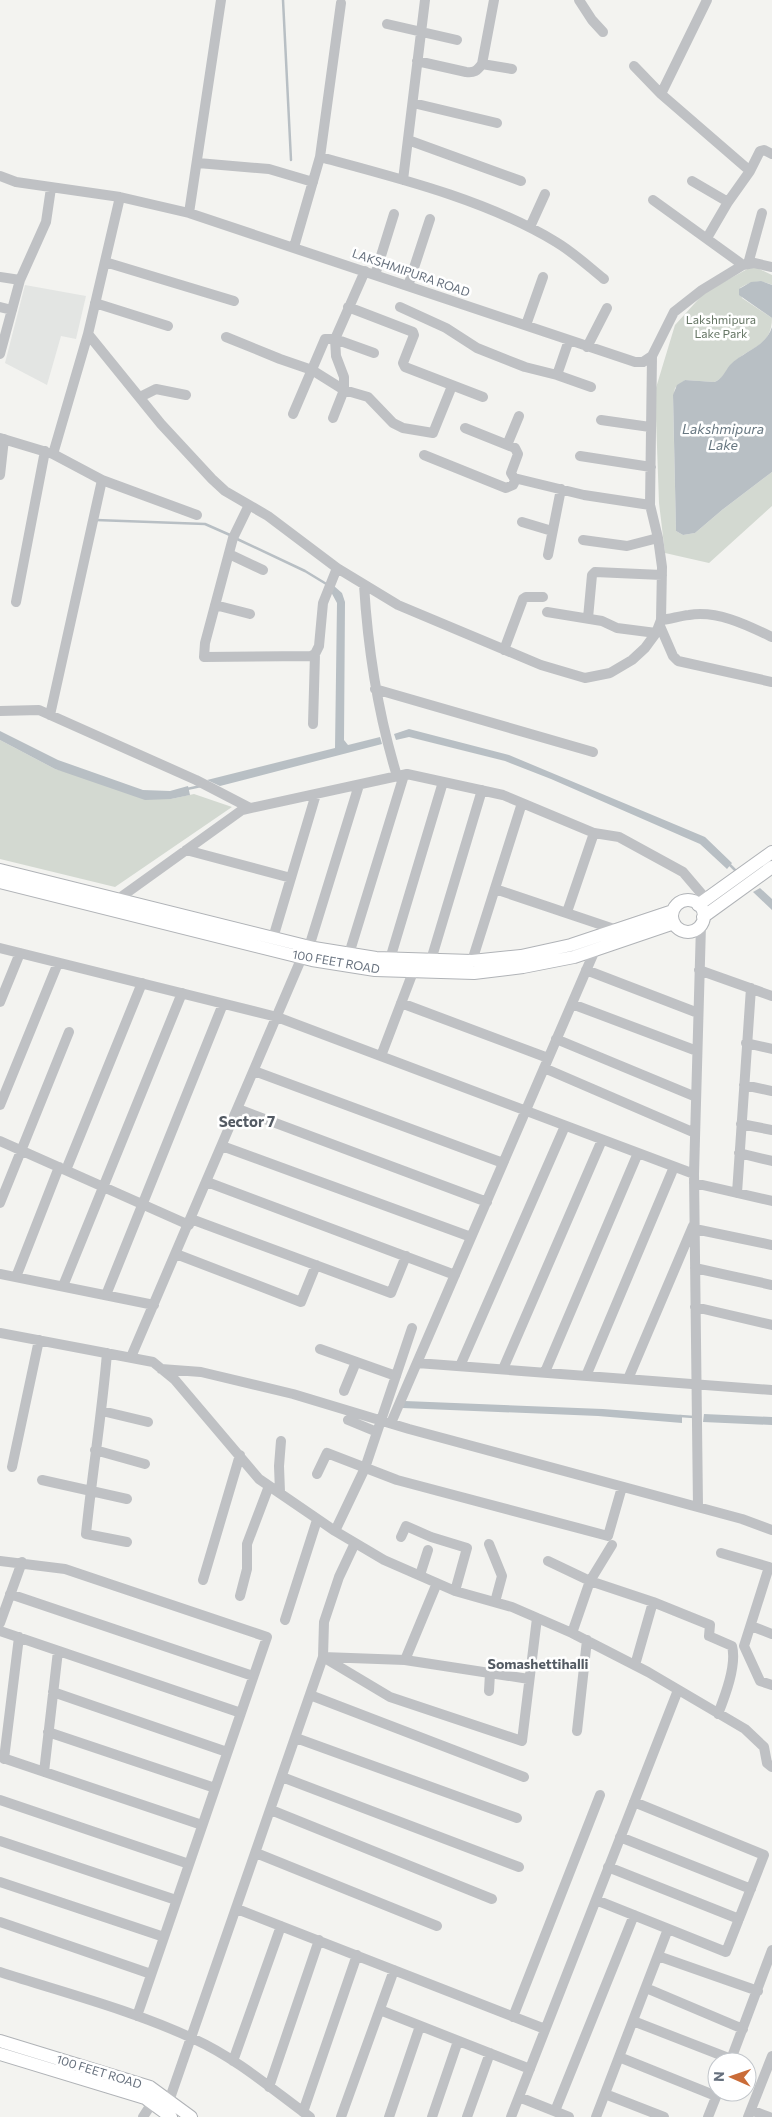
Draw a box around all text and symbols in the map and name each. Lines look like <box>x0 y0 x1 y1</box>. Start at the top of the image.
street label: LAKSHMIPURA ROAD <box>351 245 472 299</box>
park label: Lakshmipura Lake Park <box>686 312 756 340</box>
water label: Lakshmipura Lake <box>682 420 764 453</box>
street label: 100 FEET ROAD <box>291 946 381 976</box>
district label: Sector 7 <box>219 1112 275 1130</box>
district label: Somashettihalli <box>487 1655 589 1672</box>
street label: 100 FEET ROAD <box>55 2051 144 2091</box>
north arrow <box>707 2052 757 2102</box>
text: N <box>710 2071 727 2082</box>

